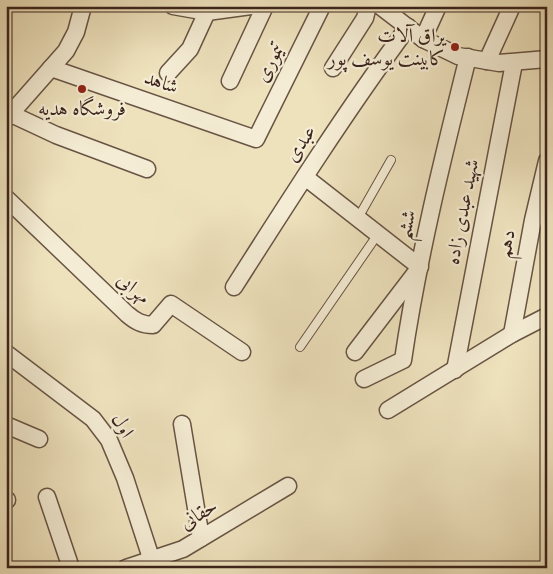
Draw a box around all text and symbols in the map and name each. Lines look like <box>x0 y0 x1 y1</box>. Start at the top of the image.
place label: یراق آلات کابینت یوسف پور <box>326 23 447 73</box>
street label: تیموری <box>250 38 291 87</box>
marker: یراق آلات کابینت یوسف پور <box>449 41 461 53</box>
street label: شاهد <box>141 66 181 100</box>
marker: فروشگاه هدیه <box>76 83 88 95</box>
place label: فروشگاه هدیه <box>38 95 126 122</box>
street label: عبدی <box>280 121 322 167</box>
street label: شهید عبدی زاده <box>441 157 485 267</box>
street label: ششم <box>392 208 428 244</box>
street label: دهم <box>492 228 527 261</box>
street label: مهرابی <box>110 268 155 311</box>
street label: اول <box>105 409 139 443</box>
street label: حقانی <box>175 494 223 536</box>

